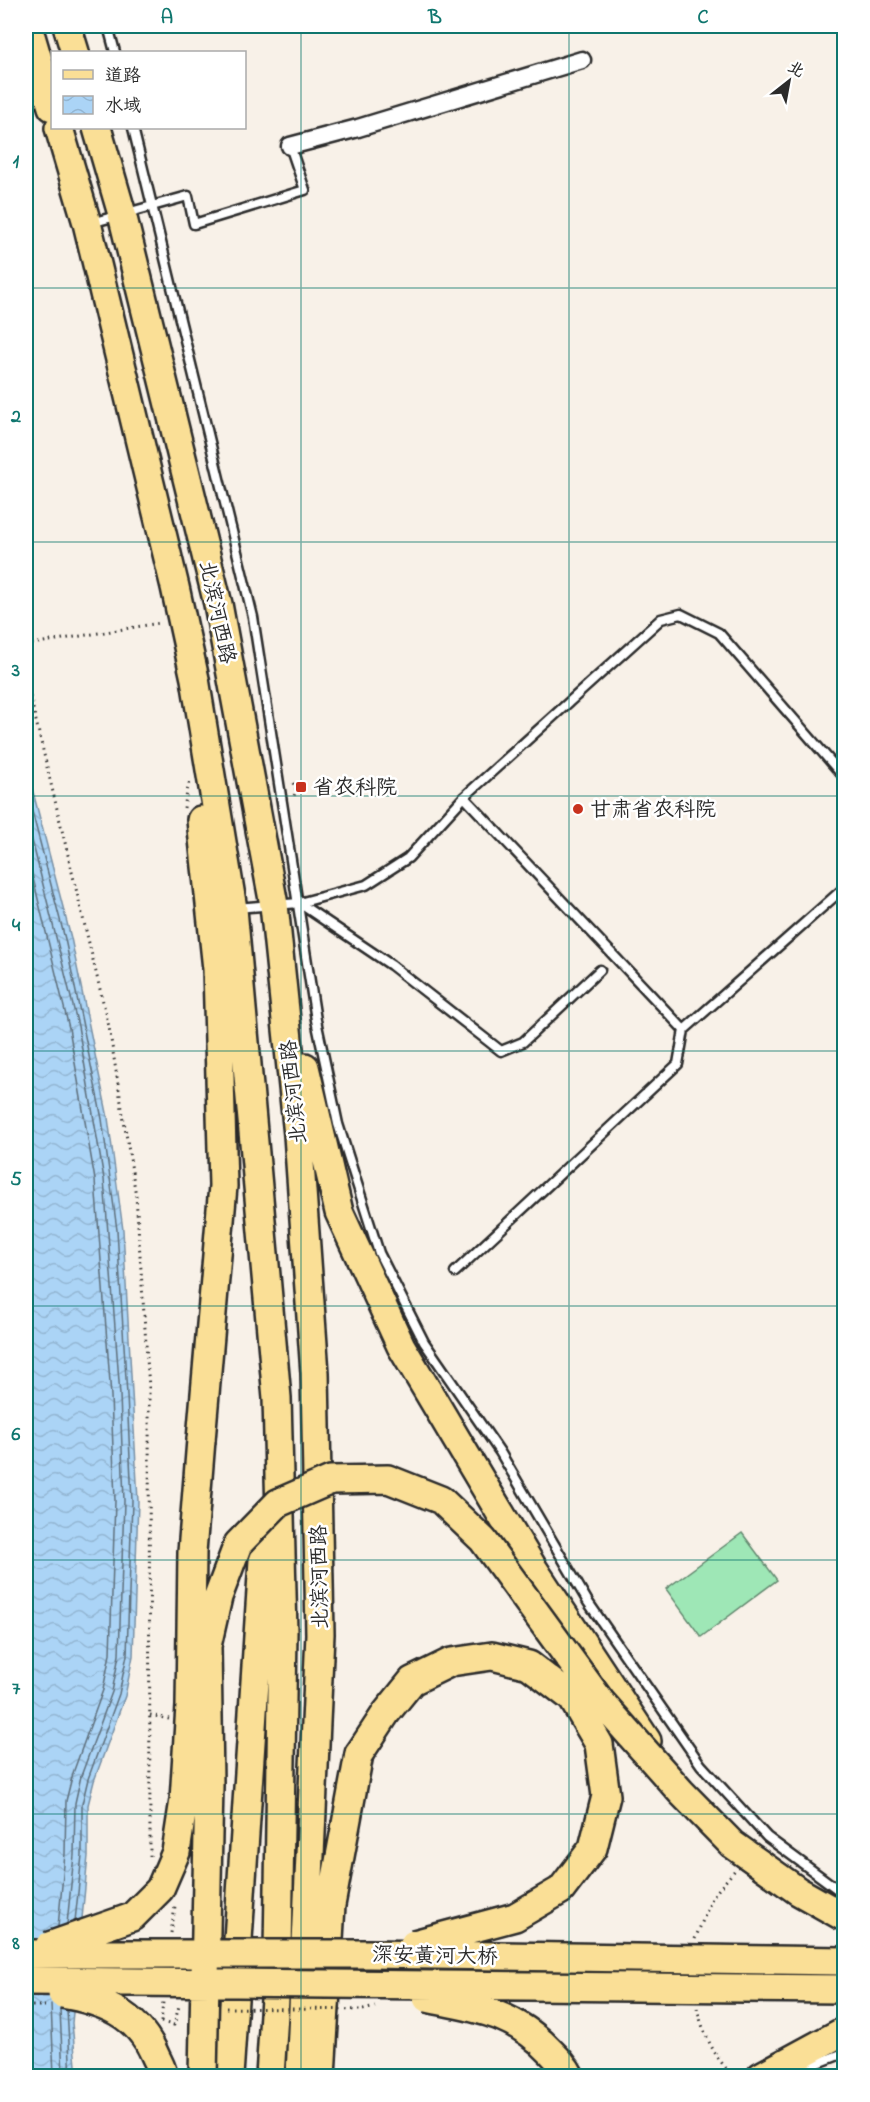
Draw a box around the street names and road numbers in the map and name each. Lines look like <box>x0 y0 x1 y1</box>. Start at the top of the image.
street label: 北滨河西路 <box>190 558 242 667</box>
street label: 北滨河西路 <box>275 1038 315 1146</box>
street label: 北滨河西路 <box>305 1524 337 1630</box>
street label: 深安黄河大桥 <box>372 1941 498 1973</box>

